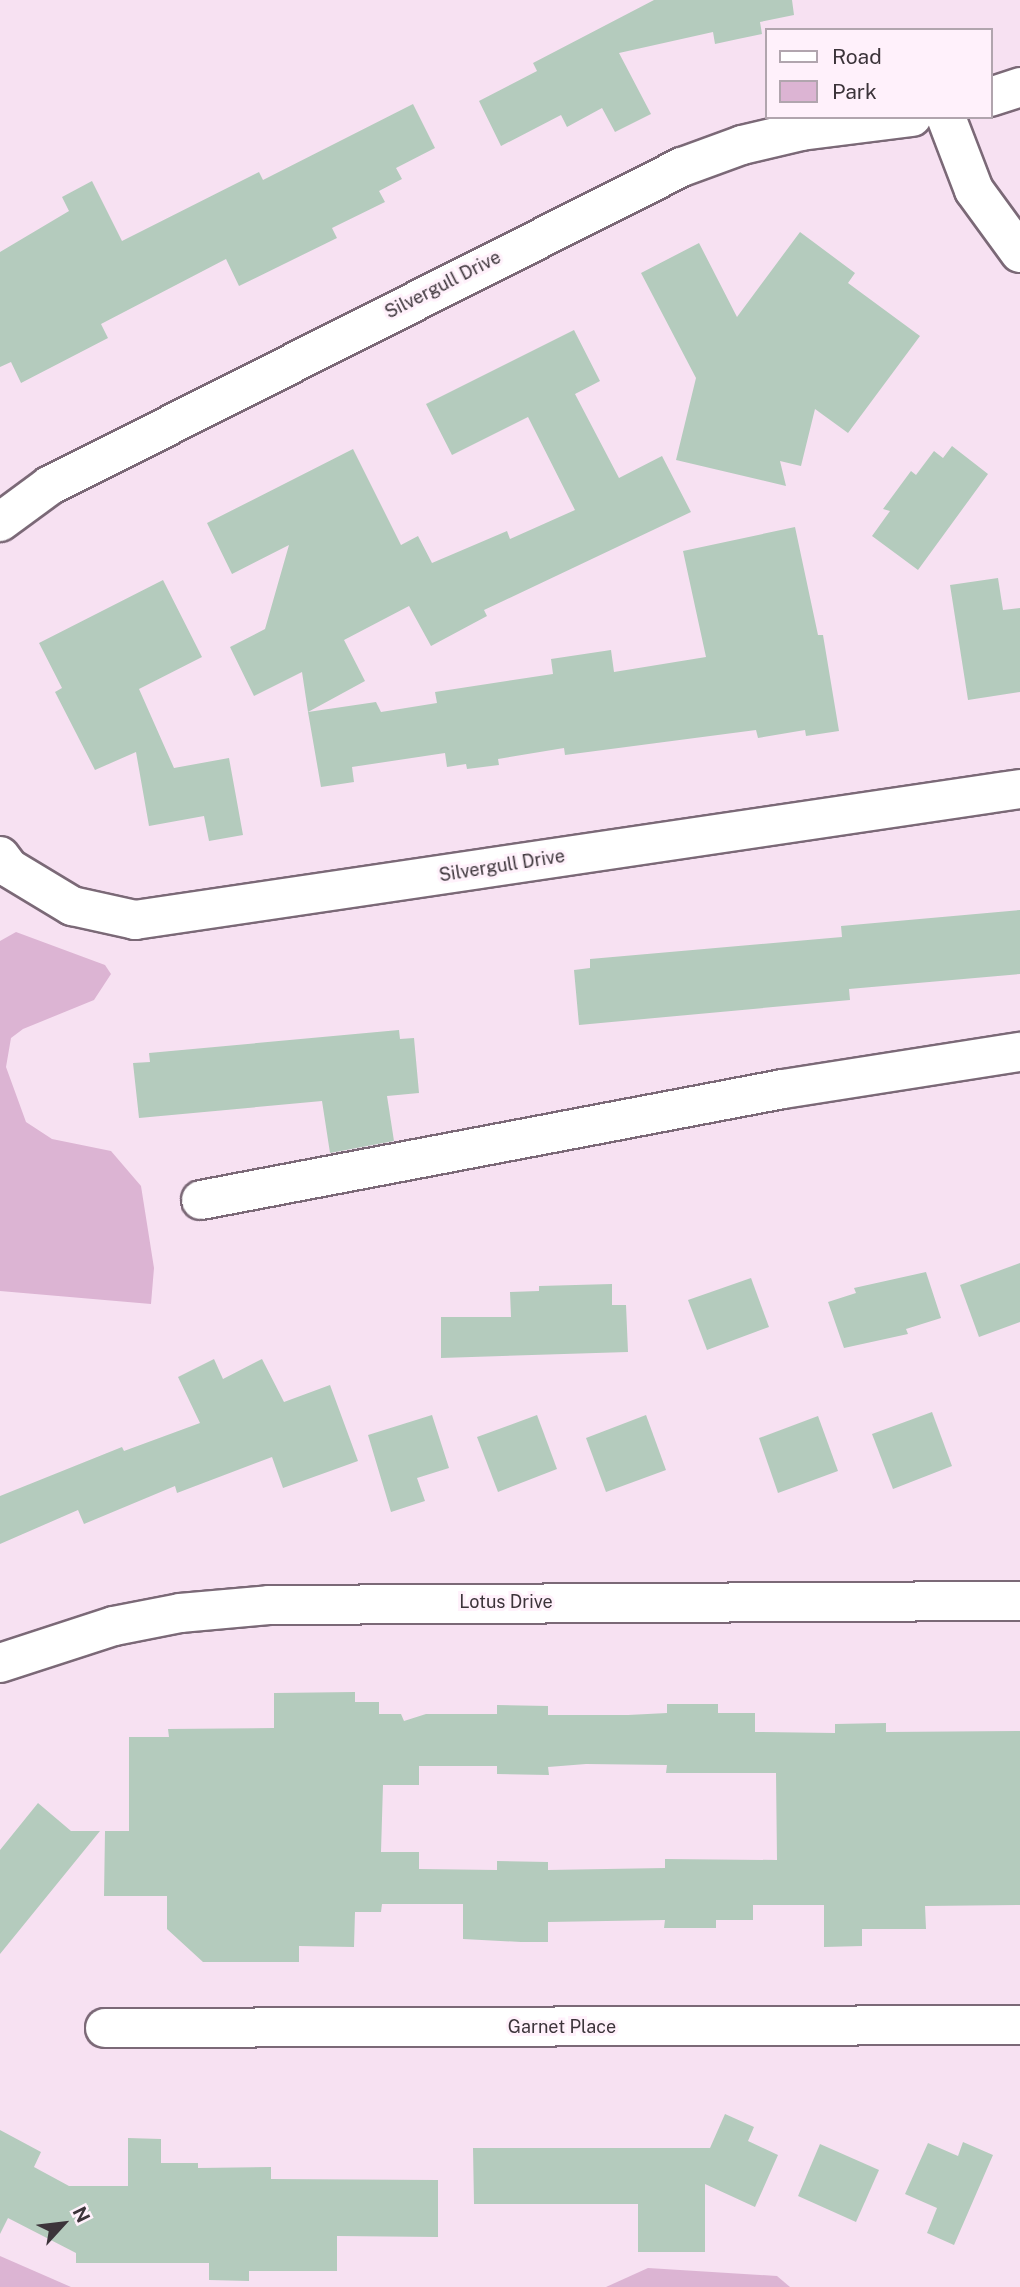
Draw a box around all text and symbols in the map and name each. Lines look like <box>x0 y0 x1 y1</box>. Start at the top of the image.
legend <box>764 28 992 119</box>
text: Road <box>832 44 882 69</box>
text: Park <box>832 79 877 104</box>
street label: Silvergull Drive <box>381 247 505 323</box>
street label: Silvergull Drive <box>438 845 566 887</box>
street label: Lotus Drive <box>459 1591 553 1613</box>
street label: Garnet Place <box>508 2016 616 2038</box>
north arrow <box>28 2189 98 2259</box>
text: N <box>69 2203 95 2226</box>

